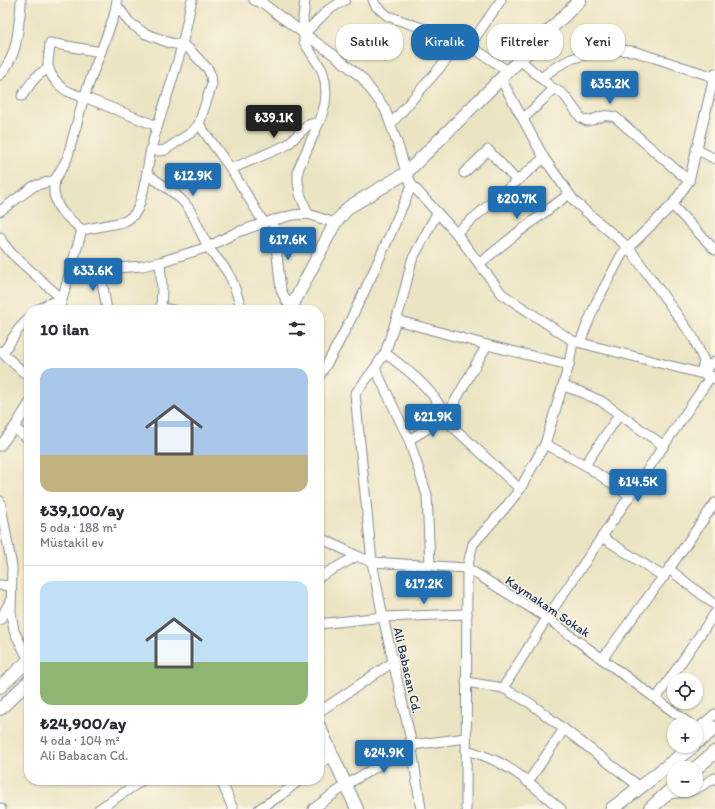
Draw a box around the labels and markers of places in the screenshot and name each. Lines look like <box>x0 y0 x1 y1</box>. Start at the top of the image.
pin: ₺35.2K <box>577 71 643 105</box>
pin: ₺39.1K <box>241 105 307 139</box>
pin: ₺12.9K <box>160 163 226 197</box>
pin: ₺20.7K <box>484 186 550 220</box>
pin: ₺17.6K <box>255 227 321 261</box>
pin: ₺33.6K <box>60 258 126 292</box>
pin: ₺21.9K <box>400 404 466 438</box>
pin: ₺14.5K <box>605 469 671 503</box>
pin: ₺17.2K <box>391 571 457 605</box>
pin: ₺24.9K <box>351 740 417 774</box>

